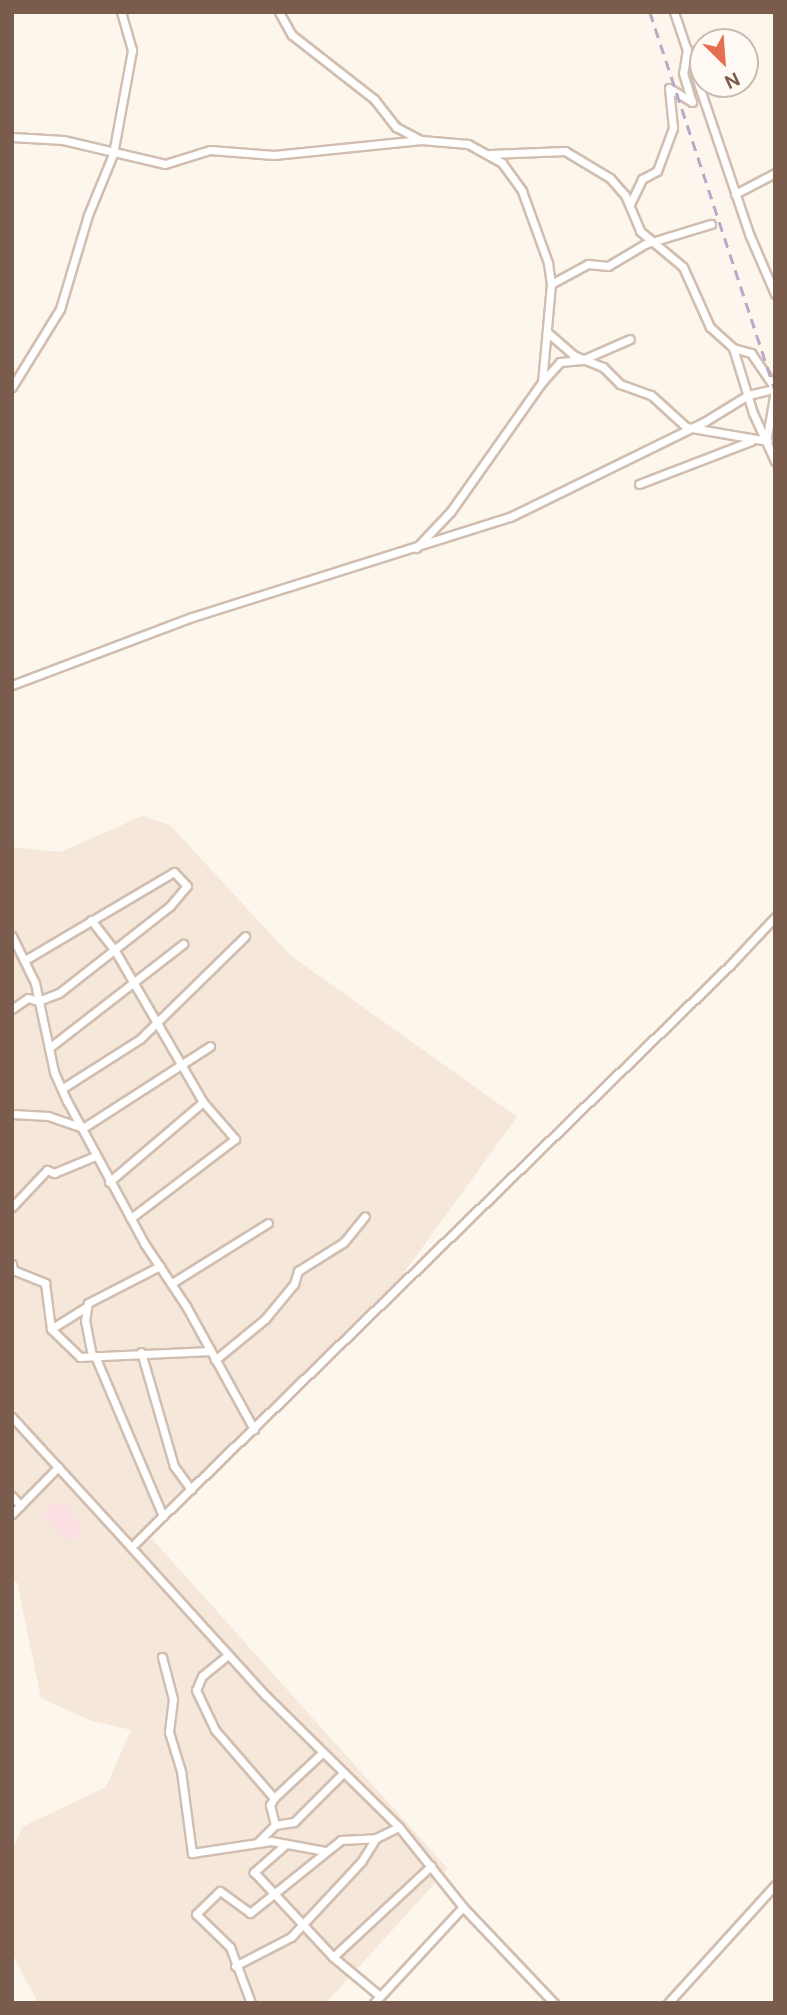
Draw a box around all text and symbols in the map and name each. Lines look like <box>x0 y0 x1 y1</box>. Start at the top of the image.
north arrow <box>689 28 759 98</box>
text: N <box>721 66 744 95</box>

